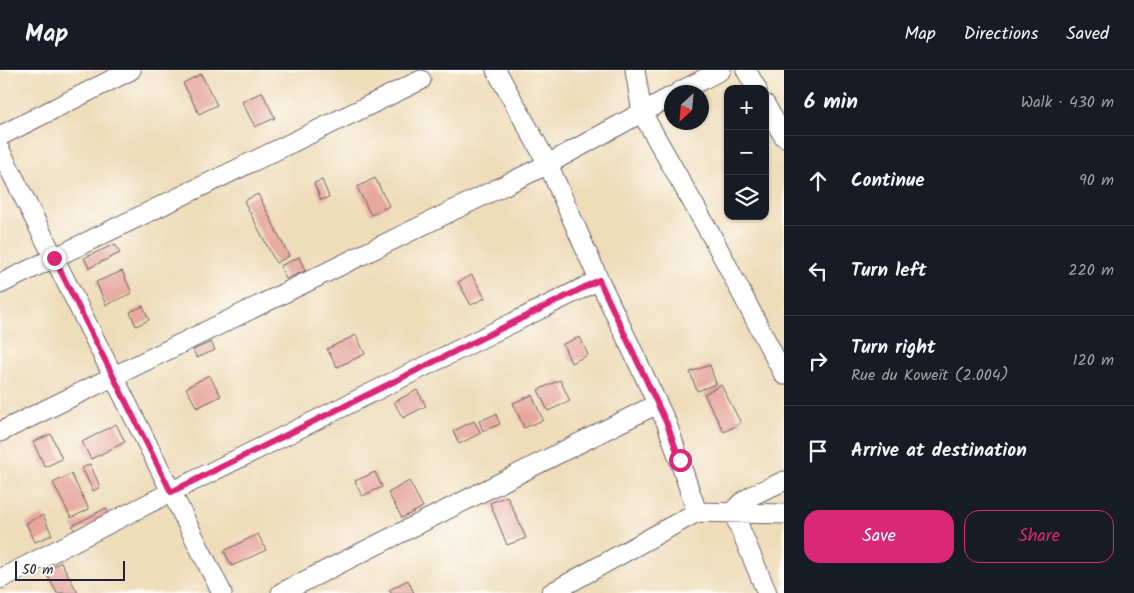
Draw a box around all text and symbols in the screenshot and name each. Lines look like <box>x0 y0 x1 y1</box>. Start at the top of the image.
text: Map <box>25 15 68 54</box>
text: Map <box>904 20 936 49</box>
text: Directions <box>964 20 1038 49</box>
text: Saved <box>1066 20 1109 49</box>
north arrow <box>664 85 709 130</box>
map controls <box>724 85 769 220</box>
button: + <box>724 85 769 130</box>
text: 6 min <box>804 86 858 119</box>
text: Walk · 430 m <box>1021 90 1114 115</box>
button: − <box>724 130 769 175</box>
text: Continue <box>851 166 924 196</box>
icon: ahead <box>804 167 832 195</box>
text: 90 m <box>1079 168 1114 193</box>
button: layers <box>724 175 769 220</box>
route end <box>43 247 66 270</box>
text: Turn left <box>851 256 926 286</box>
icon: left <box>804 257 832 285</box>
text: 220 m <box>1068 258 1114 283</box>
text: Turn right <box>851 333 936 363</box>
icon: right <box>804 347 832 375</box>
text: 120 m <box>1073 348 1114 373</box>
text: Rue du Koweït (2.004) <box>851 363 1009 388</box>
text: Arrive at destination <box>851 436 1027 466</box>
icon: arrive <box>804 437 832 465</box>
route start <box>669 449 692 472</box>
button: Save <box>804 510 954 563</box>
button: Share <box>964 510 1114 563</box>
scale bar <box>15 558 125 581</box>
text: 50 m <box>22 559 53 581</box>

